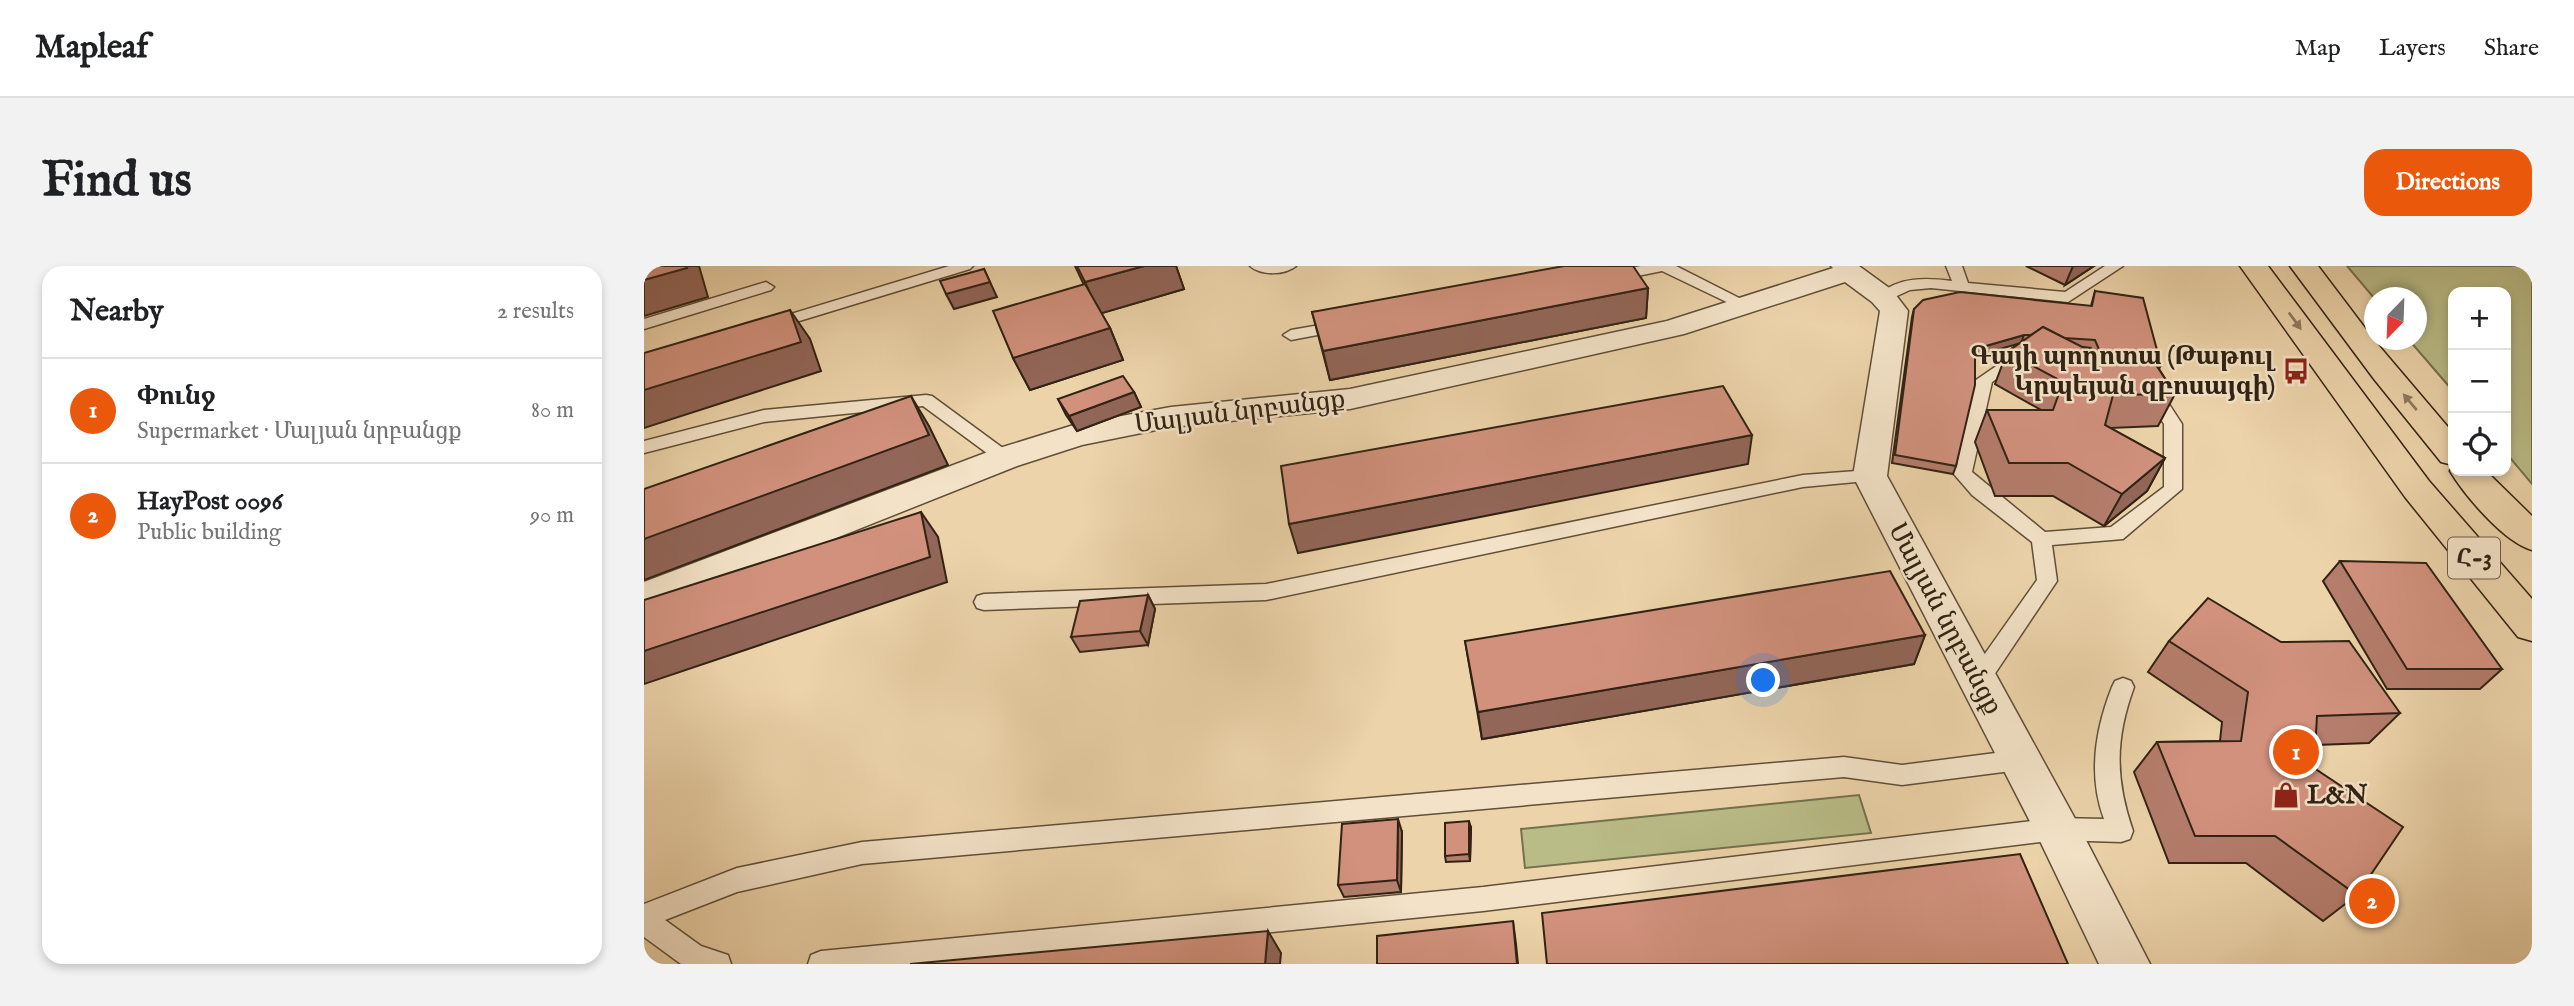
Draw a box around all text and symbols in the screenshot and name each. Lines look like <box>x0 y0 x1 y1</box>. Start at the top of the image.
text: Mapleaf <box>35 27 148 69</box>
text: Map <box>2295 33 2341 64</box>
text: Layers <box>2379 33 2446 64</box>
text: Share <box>2484 33 2539 64</box>
button: Directions <box>2364 149 2532 216</box>
text: Find us <box>42 151 192 213</box>
north arrow <box>2364 287 2427 350</box>
map controls <box>2448 287 2511 476</box>
button: + <box>2448 287 2511 350</box>
text: Nearby <box>70 293 163 331</box>
text: 2 results <box>497 297 574 326</box>
one-way arrow <box>2287 312 2301 330</box>
place label: Գայի պողոտա (Թաթուլ Կրպեյան զբոսայգի) <box>1970 340 2276 403</box>
button: − <box>2448 350 2511 413</box>
bus stop icon: Գայի պողոտա (Թաթուլ Կրպեյան զբոսայգի) <box>2281 356 2311 386</box>
text: Փունջ <box>137 380 216 413</box>
street label: Մալյան նրբանցք <box>1133 383 1347 441</box>
one-way arrow <box>2402 393 2417 411</box>
text: 1 <box>89 396 97 425</box>
text: 80 m <box>531 396 574 425</box>
button: locate <box>2448 413 2511 476</box>
text: Supermarket · Մալյան նրբանցք <box>137 417 462 446</box>
text: HayPost 0096 <box>137 485 283 518</box>
text: 2 <box>88 501 98 530</box>
text: 90 m <box>530 501 574 530</box>
text: Public building <box>137 518 281 547</box>
street label: Մալյան նրբանցք <box>1881 518 2009 720</box>
road number: Հ-3 <box>2448 538 2500 578</box>
your location <box>1746 663 1780 697</box>
pin: 1 <box>2273 726 2319 778</box>
place label: L&N <box>2307 779 2368 812</box>
shop icon: L&N <box>2271 780 2301 810</box>
pin: 2 <box>2349 875 2395 927</box>

